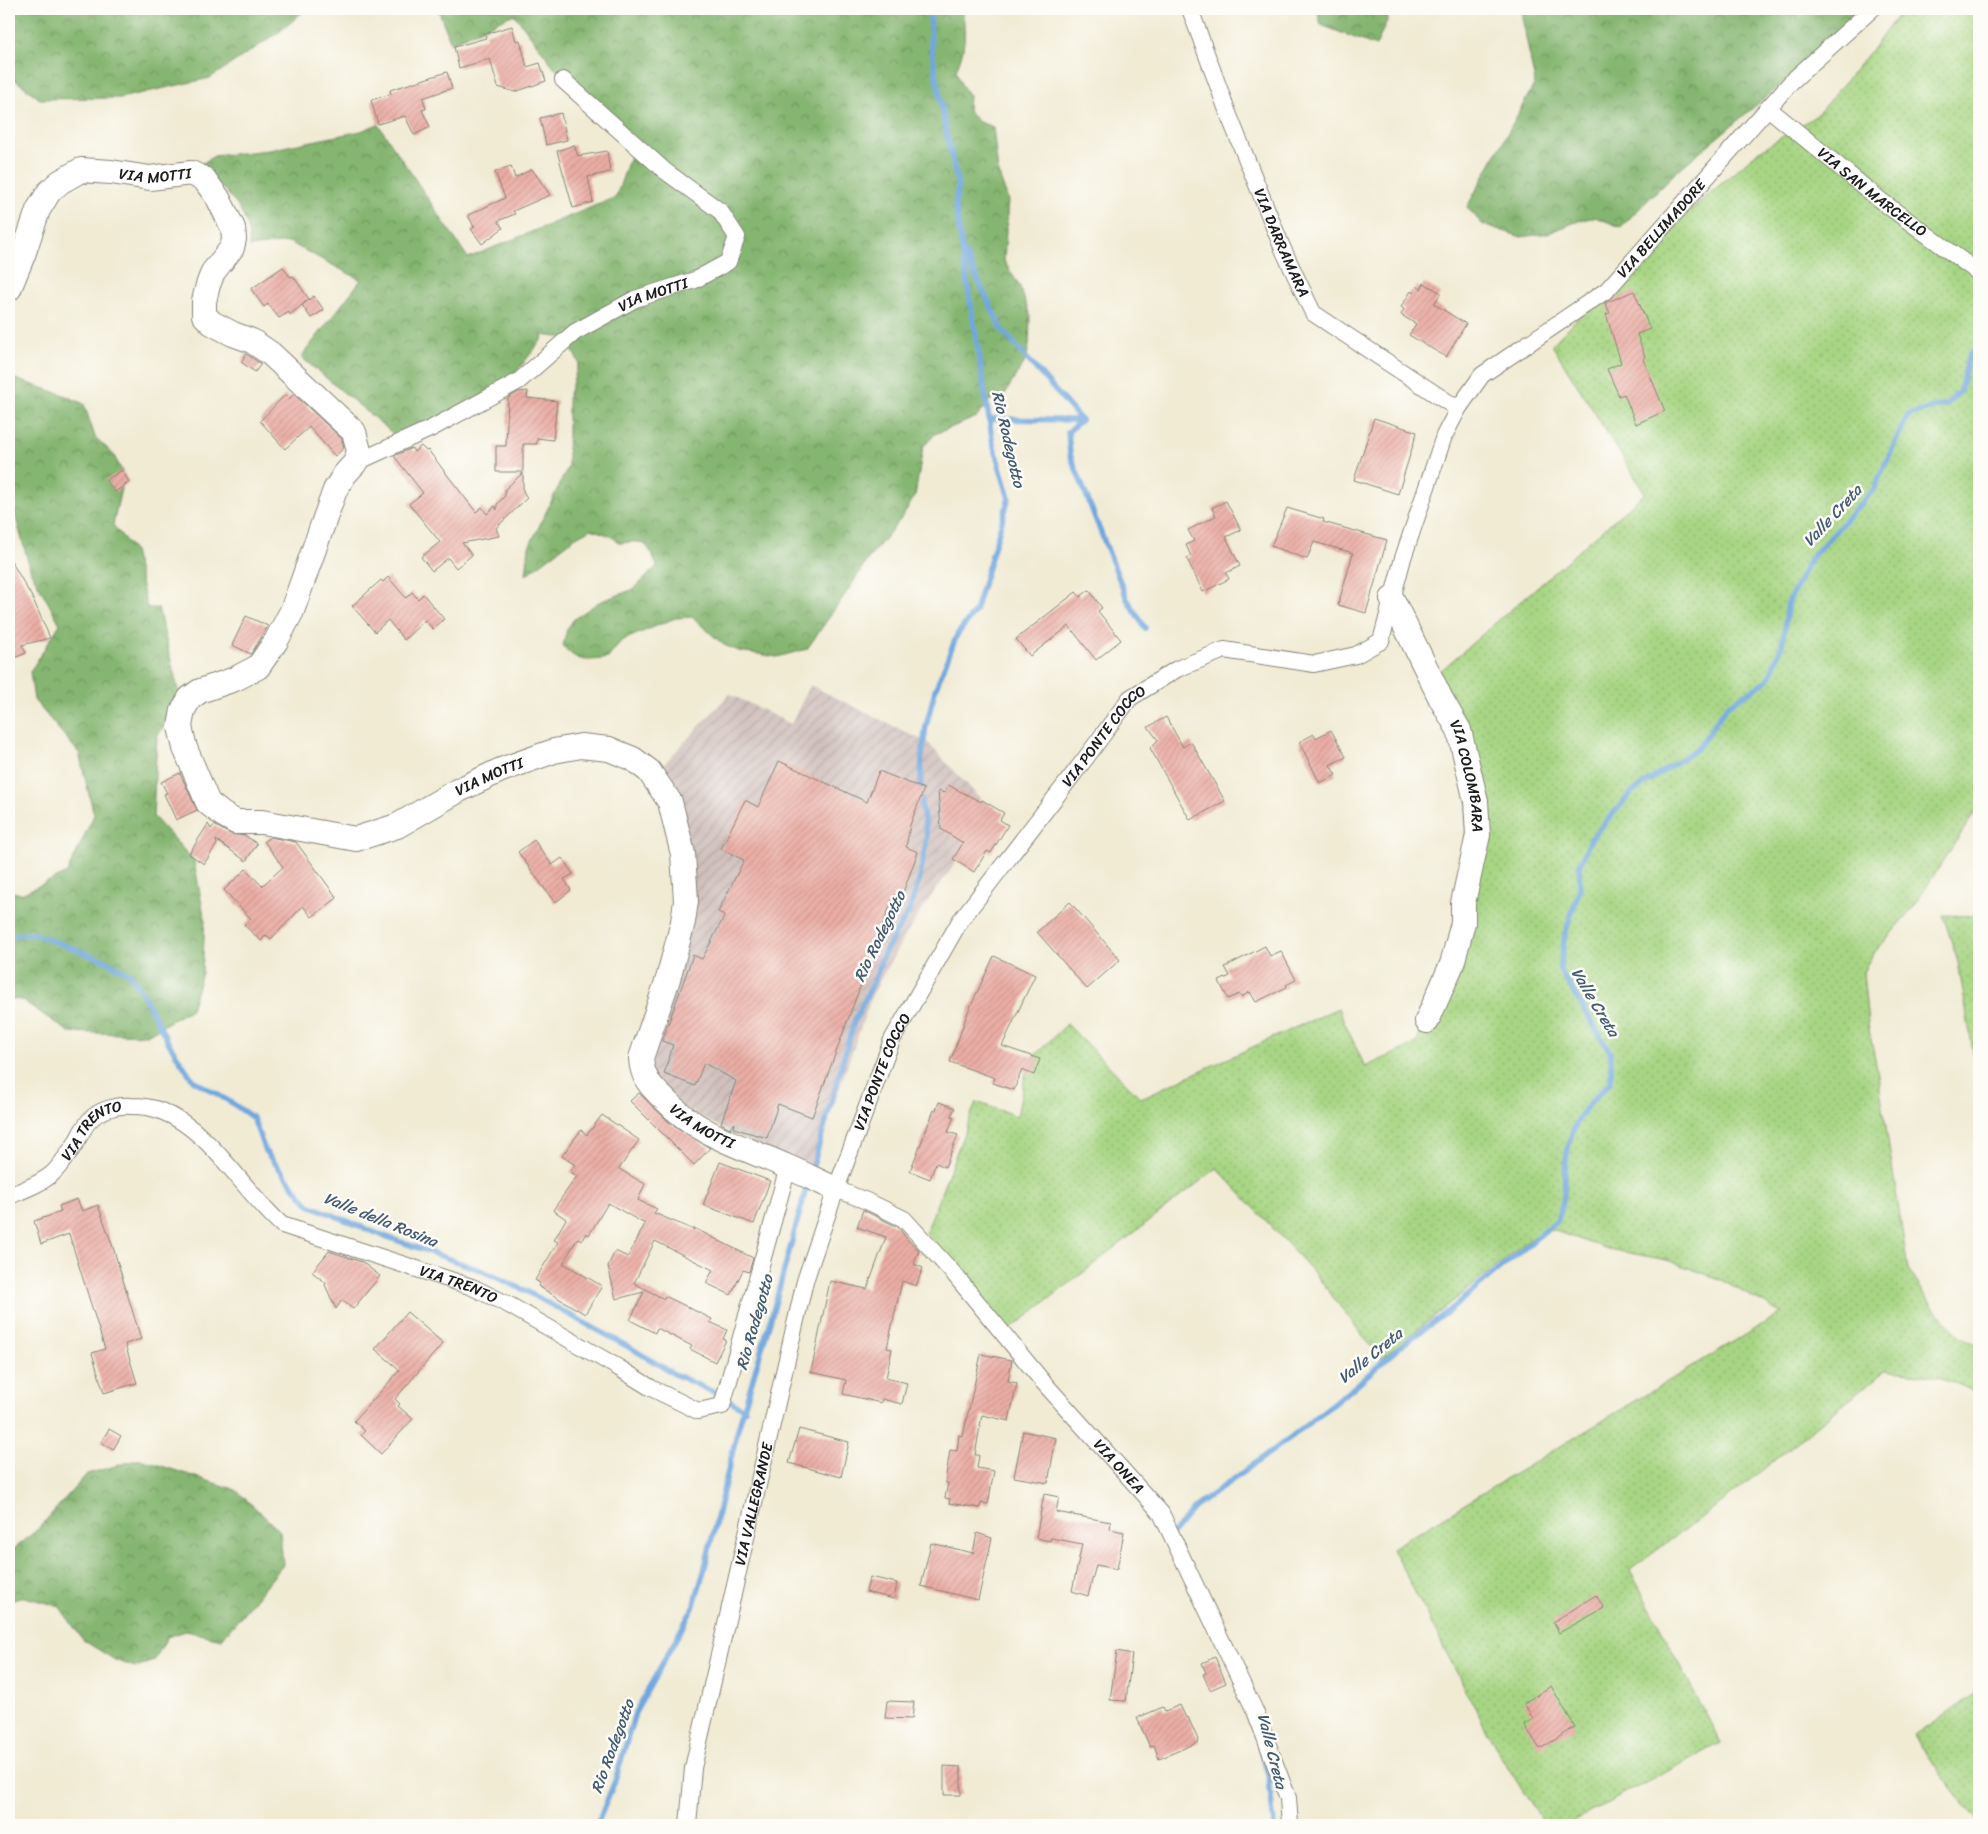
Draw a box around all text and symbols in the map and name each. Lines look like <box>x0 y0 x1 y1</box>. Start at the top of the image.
street label: VIA SAN MARCELLO <box>1811 140 1933 244</box>
street label: VIA MOTTI <box>117 160 194 191</box>
street label: VIA BELLIMADORE <box>1610 172 1714 284</box>
street label: VIA DARRAMARA <box>1247 184 1317 301</box>
street label: VIA MOTTI <box>613 270 692 319</box>
water label: Rio Rodegotto <box>983 388 1034 491</box>
water label: Valle Creta <box>1795 476 1871 553</box>
street label: VIA PONTE COCCO <box>1055 678 1151 793</box>
street label: VIA COLOMBARA <box>1442 714 1491 833</box>
street label: VIA MOTTI <box>450 750 528 803</box>
water label: Rio Rodegotto <box>845 885 914 987</box>
water label: Valle Creta <box>1563 962 1629 1044</box>
street label: VIA PONTE COCCO <box>846 1008 918 1134</box>
street label: VIA TRENTO <box>54 1093 124 1167</box>
street label: VIA MOTTI <box>663 1097 740 1157</box>
water label: Valle della Rosina <box>319 1183 444 1256</box>
street label: VIA TRENTO <box>416 1258 503 1311</box>
water label: Rio Rodegotto <box>727 1270 782 1373</box>
water label: Valle Creta <box>1331 1319 1411 1391</box>
street label: VIA ONEA <box>1087 1433 1151 1500</box>
street label: VIA VALLEGRANDE <box>727 1439 781 1568</box>
water label: Rio Rodegotto <box>582 1694 643 1797</box>
water label: Valle Creta <box>1249 1710 1296 1794</box>

